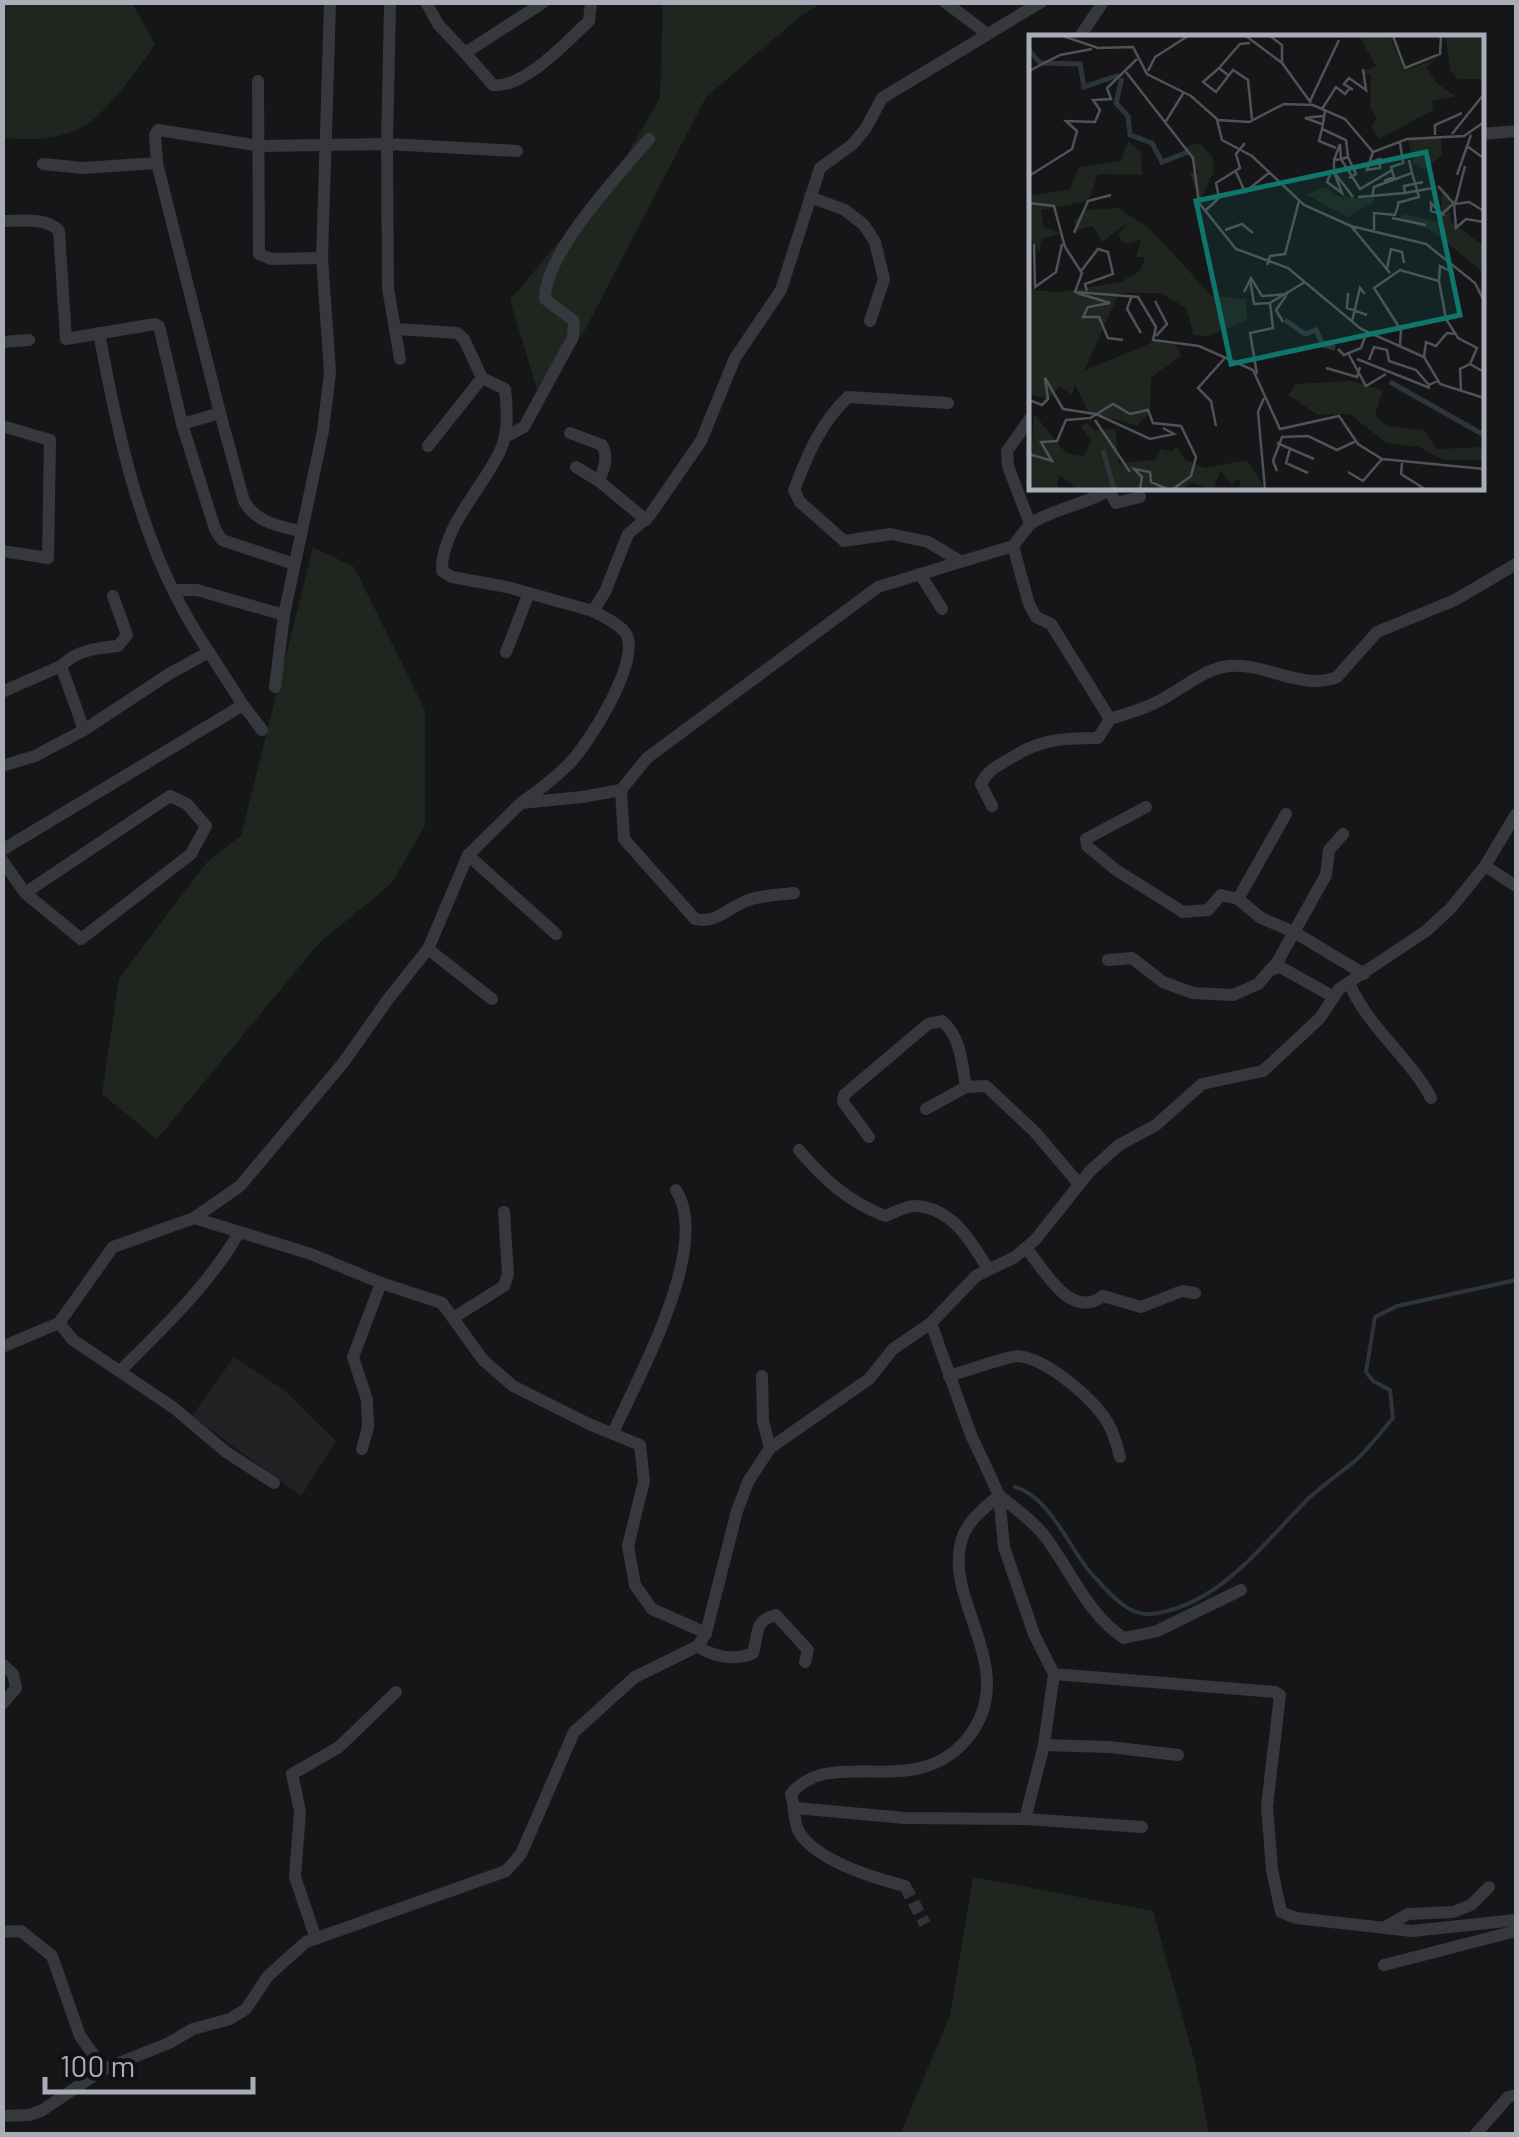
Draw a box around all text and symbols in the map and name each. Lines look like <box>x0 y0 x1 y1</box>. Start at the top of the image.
inset map <box>1029 35 1484 490</box>
scale bar <box>45 2032 252 2094</box>
text: 100 m <box>60 2047 135 2083</box>

